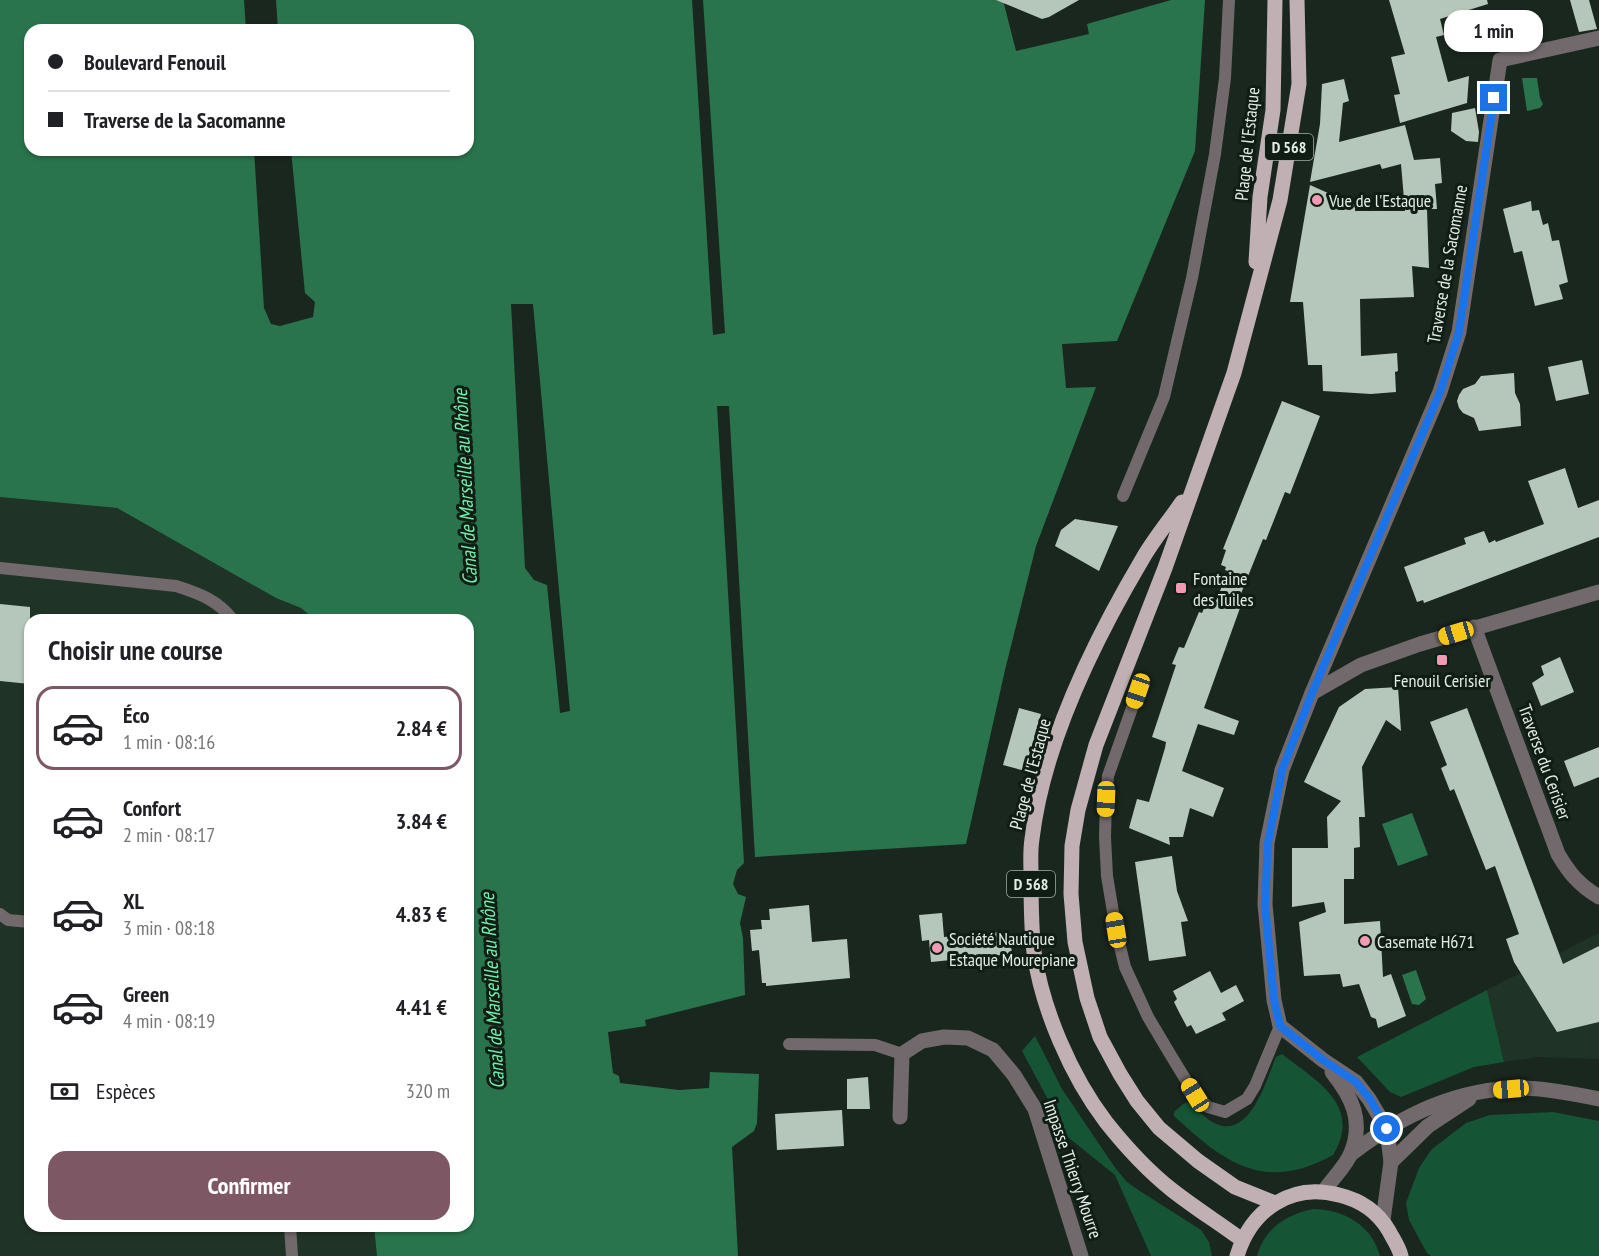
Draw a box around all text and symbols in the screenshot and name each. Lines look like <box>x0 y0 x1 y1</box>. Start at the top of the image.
callout: 1 min <box>1444 11 1544 53</box>
text: 1 min <box>1473 18 1514 44</box>
text: Boulevard Fenouil <box>84 48 226 76</box>
route end <box>1480 84 1507 111</box>
street label: Plage de l'Estaque <box>1230 86 1264 202</box>
text: Traverse de la Sacomanne <box>84 106 286 134</box>
road number: D 568 <box>1265 134 1313 160</box>
street label: Traverse de la Sacomanne <box>1422 183 1472 345</box>
place label: Vue de l'Estaque <box>1328 189 1431 212</box>
marker: Vue de l'Estaque <box>1310 193 1324 207</box>
water label: Canal de Marseille au Rhône <box>447 387 483 586</box>
place label: Fontaine des Tuiles <box>1193 567 1254 611</box>
marker: Fontaine des Tuiles <box>1174 581 1188 595</box>
car <box>1436 619 1476 647</box>
text: Choisir une course <box>48 633 223 667</box>
marker: Fenouil Cerisier <box>1435 653 1449 667</box>
place label: Fenouil Cerisier <box>1394 669 1490 692</box>
car <box>1124 671 1152 711</box>
icon: car <box>51 701 105 755</box>
text: Éco <box>123 701 150 729</box>
street label: Traverse du Cerisier <box>1513 701 1577 823</box>
text: 2.84 € <box>396 714 447 742</box>
street label: Plage de l'Estaque <box>1004 716 1056 832</box>
text: 1 min · 08:16 <box>123 729 215 755</box>
car <box>1096 781 1116 817</box>
icon: car <box>51 794 105 848</box>
text: Confort <box>123 794 181 822</box>
text: 3.84 € <box>396 807 447 835</box>
text: 2 min · 08:17 <box>123 822 215 848</box>
road number: D 568 <box>1007 871 1055 897</box>
icon: car <box>51 887 105 941</box>
text: XL <box>123 887 144 915</box>
water label: Canal de Marseille au Rhône <box>474 891 510 1090</box>
text: 4.83 € <box>396 900 447 928</box>
car <box>1104 911 1128 949</box>
text: 3 min · 08:18 <box>123 915 215 941</box>
place label: Société Nautique Estaque Mourepiane <box>949 927 1076 971</box>
place label: Casemate H671 <box>1377 930 1475 953</box>
marker: Casemate H671 <box>1358 934 1372 948</box>
marker: Société Nautique Estaque Mourepiane <box>930 941 944 955</box>
icon: car <box>51 980 105 1034</box>
text: Green <box>123 980 169 1008</box>
text: 4.41 € <box>396 993 447 1021</box>
text: 4 min · 08:19 <box>123 1008 215 1034</box>
icon: cash <box>48 1075 81 1108</box>
car <box>1178 1075 1212 1115</box>
text: Espèces <box>96 1077 155 1105</box>
text: 320 m <box>406 1078 450 1104</box>
car <box>1492 1078 1530 1100</box>
street label: Impasse Thierry Mourre <box>1038 1096 1108 1242</box>
route start <box>1373 1115 1400 1142</box>
button: Confirmer <box>48 1151 450 1220</box>

